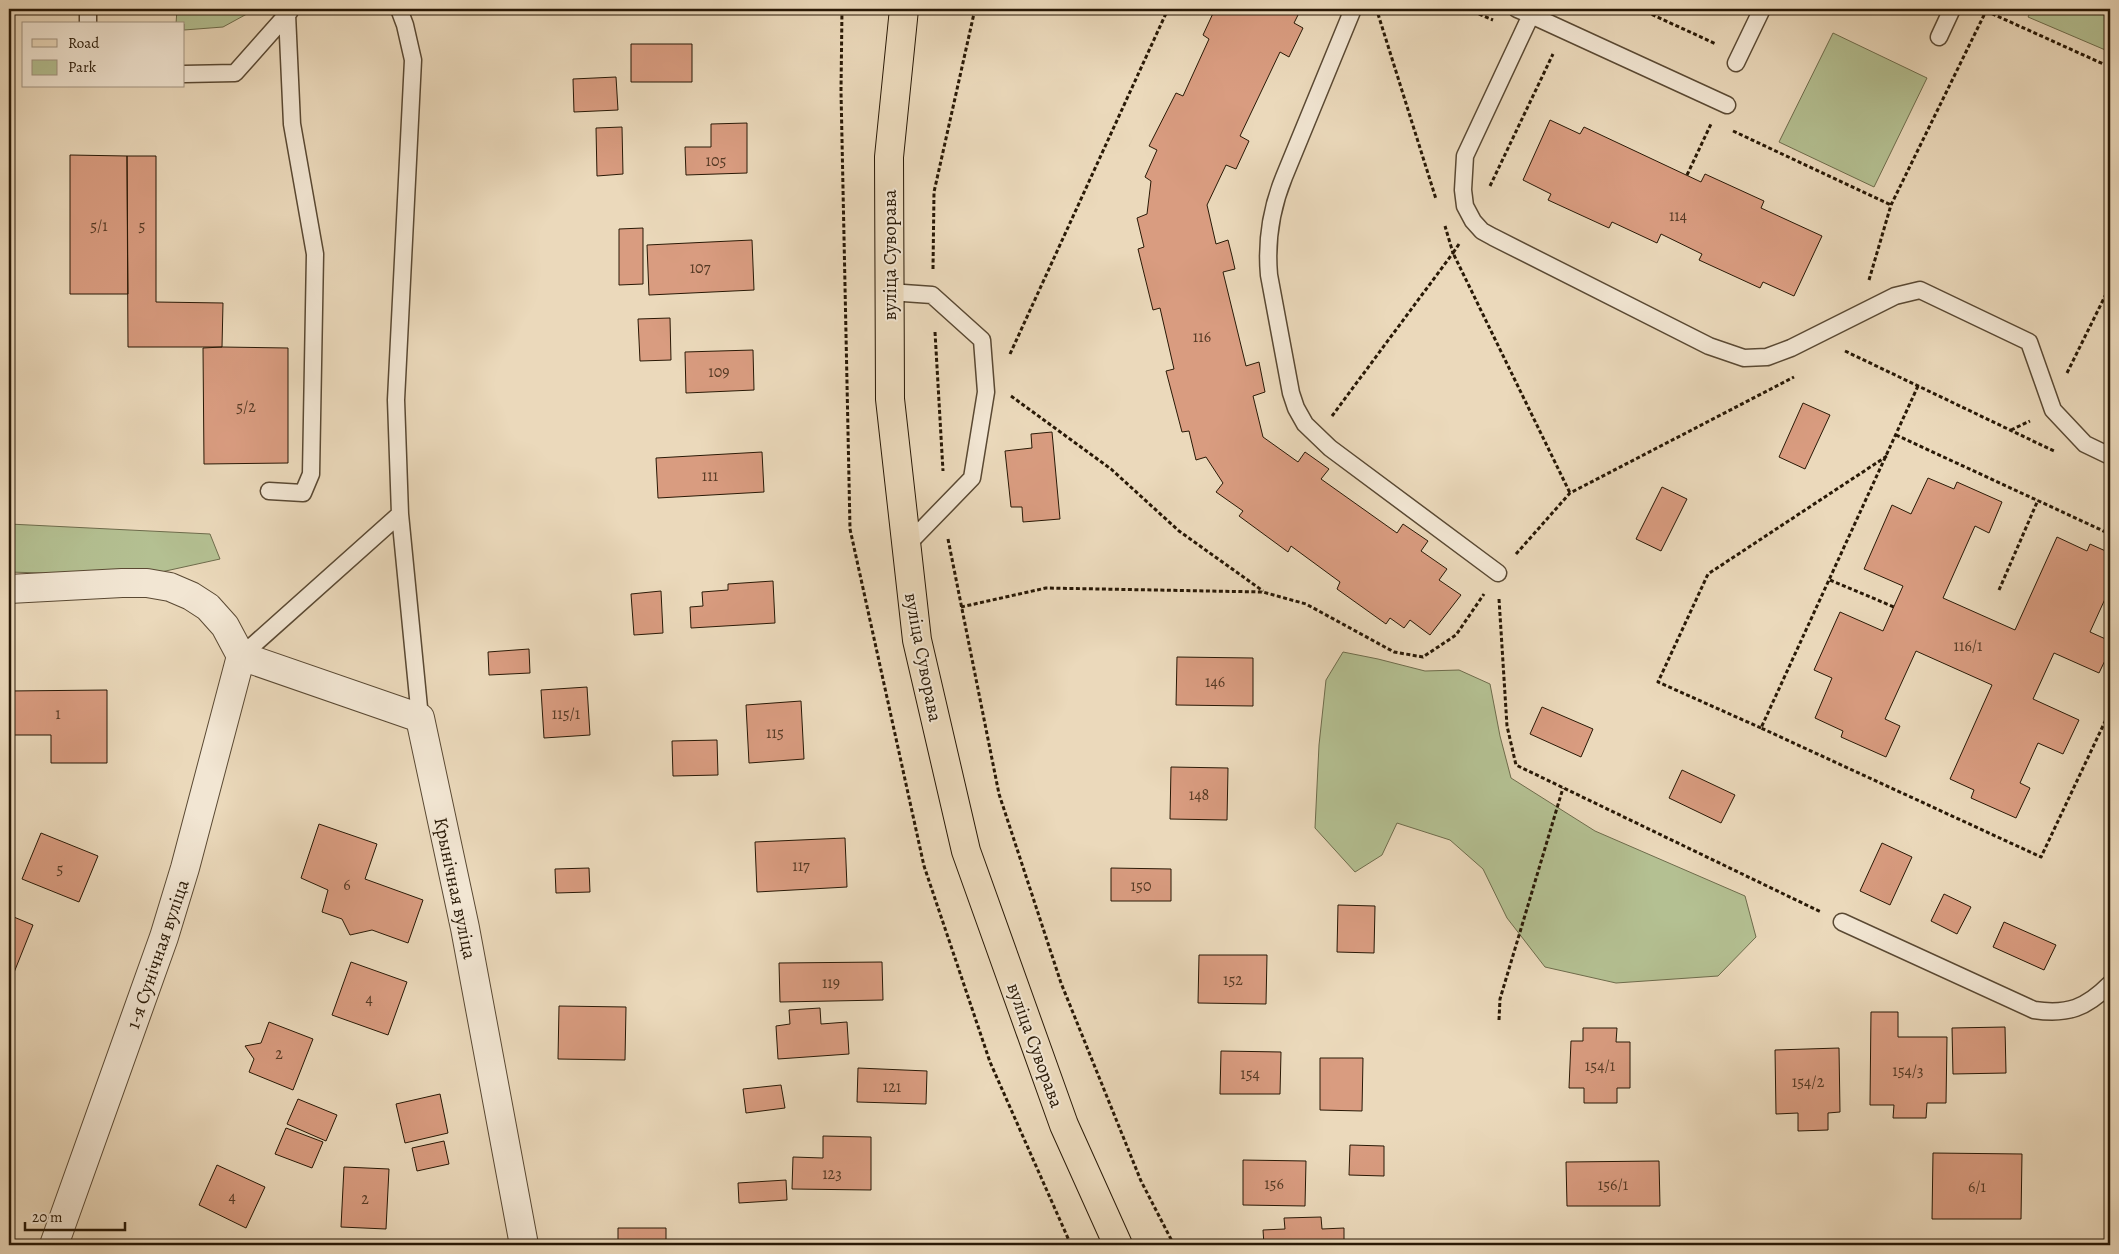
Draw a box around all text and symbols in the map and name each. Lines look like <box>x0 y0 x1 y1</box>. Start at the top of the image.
legend <box>22 22 185 88</box>
text: Road <box>68 33 100 53</box>
text: Park <box>68 57 97 77</box>
house number: 105 <box>706 150 727 172</box>
street label: вуліца Суворава <box>877 189 903 321</box>
house number: 114 <box>1669 205 1687 227</box>
house number: 5/1 <box>90 215 108 237</box>
house number: 5 <box>139 215 146 237</box>
house number: 107 <box>690 257 711 279</box>
house number: 116 <box>1193 326 1211 348</box>
house number: 109 <box>708 361 730 383</box>
house number: 5/2 <box>236 396 256 418</box>
house number: 111 <box>702 465 719 487</box>
street label: вуліца Суворава <box>898 590 948 724</box>
house number: 116/1 <box>1953 635 1983 657</box>
house number: 146 <box>1205 671 1225 693</box>
house number: 1 <box>55 703 61 725</box>
house number: 115/1 <box>552 703 581 725</box>
house number: 115 <box>766 722 784 744</box>
house number: 148 <box>1189 784 1209 806</box>
street label: Крынічная вуліца <box>427 815 483 962</box>
house number: 117 <box>792 855 810 877</box>
house number: 5 <box>57 858 64 880</box>
house number: 6 <box>343 874 351 896</box>
house number: 150 <box>1131 875 1151 897</box>
street label: 1-я Сунічная вуліца <box>120 876 196 1033</box>
house number: 152 <box>1223 969 1243 991</box>
house number: 119 <box>822 972 840 994</box>
street label: вуліца Суворава <box>1000 979 1070 1112</box>
house number: 4 <box>365 988 373 1010</box>
house number: 2 <box>275 1043 283 1065</box>
house number: 154/1 <box>1585 1055 1616 1077</box>
house number: 154/3 <box>1892 1060 1924 1082</box>
house number: 154 <box>1240 1063 1260 1085</box>
house number: 154/2 <box>1792 1071 1825 1093</box>
house number: 121 <box>883 1076 902 1098</box>
house number: 123 <box>822 1163 842 1185</box>
house number: 156 <box>1264 1173 1284 1195</box>
house number: 156/1 <box>1598 1174 1629 1196</box>
house number: 6/1 <box>1968 1176 1987 1198</box>
house number: 4 <box>228 1186 236 1208</box>
house number: 2 <box>361 1188 369 1210</box>
scale bar <box>25 1199 125 1231</box>
text: 20 m <box>32 1207 63 1227</box>

